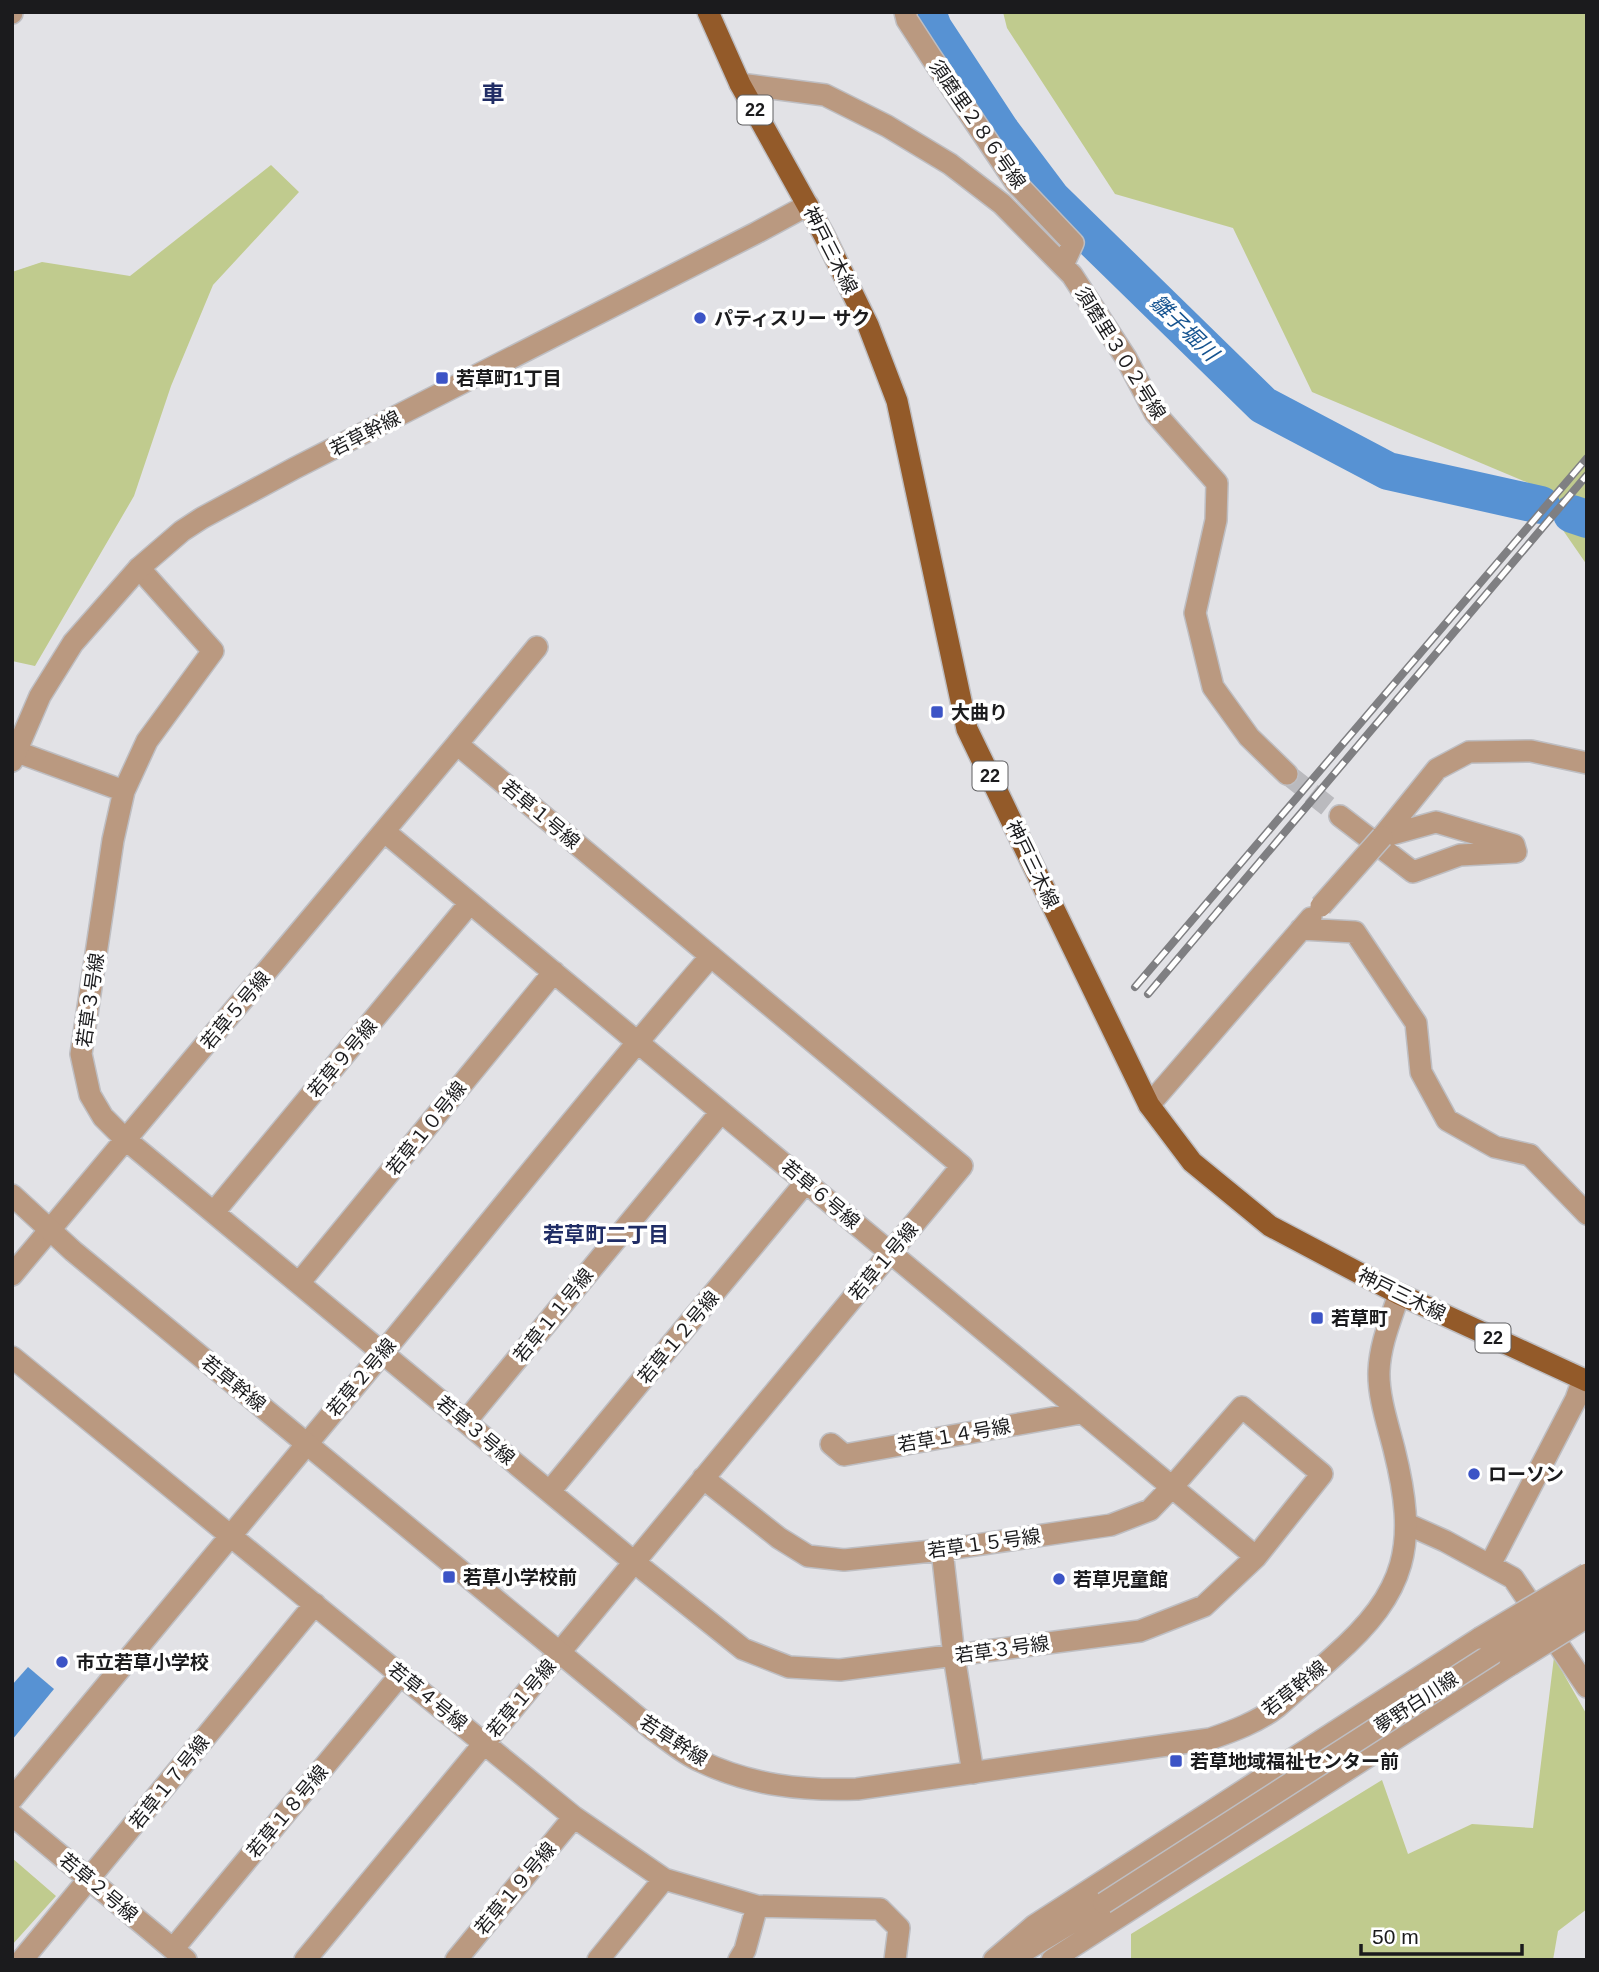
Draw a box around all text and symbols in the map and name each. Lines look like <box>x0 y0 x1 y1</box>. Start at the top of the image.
street label: 須磨里２８６号線 <box>925 56 1030 193</box>
district label: 車 <box>482 81 505 107</box>
road number: 22 <box>738 96 772 124</box>
street label: 神戸三木線 <box>800 203 861 297</box>
street label: 須磨里３０２号線 <box>1071 283 1170 423</box>
water label: 雛子堀川 <box>1146 290 1224 366</box>
place label: パティスリー サク <box>714 308 870 329</box>
marker: パティスリー サク <box>692 310 708 326</box>
place label: 若草町1丁目 <box>456 368 562 389</box>
marker: 若草町1丁目 <box>434 370 450 386</box>
street label: 若草幹線 <box>327 407 404 460</box>
place label: 大曲り <box>951 702 1008 723</box>
marker: 大曲り <box>929 704 945 720</box>
road number: 22 <box>972 762 1007 790</box>
street label: 若草１号線 <box>498 776 584 853</box>
street label: 神戸三木線 <box>1002 817 1063 912</box>
street label: 若草３号線 <box>73 952 108 1049</box>
street label: 若草５号線 <box>197 967 274 1053</box>
street label: 若草９号線 <box>304 1015 381 1101</box>
street label: 若草１０号線 <box>382 1077 470 1179</box>
street label: 若草６号線 <box>778 1156 864 1233</box>
street label: 若草１号線 <box>845 1218 922 1304</box>
district label: 若草町二丁目 <box>543 1223 669 1246</box>
street label: 若草１１号線 <box>509 1264 597 1366</box>
street label: 神戸三木線 <box>1354 1264 1449 1325</box>
street label: 若草１２号線 <box>634 1287 723 1388</box>
place label: 若草町 <box>1331 1308 1388 1329</box>
marker: 若草町 <box>1309 1310 1325 1326</box>
road number: 22 <box>1476 1324 1510 1352</box>
street label: 若草２号線 <box>323 1334 400 1420</box>
street label: 若草幹線 <box>198 1351 270 1415</box>
street label: 若草３号線 <box>433 1392 519 1469</box>
street label: 若草１４号線 <box>896 1415 1012 1456</box>
place label: ローソン <box>1488 1464 1564 1485</box>
marker: ローソン <box>1466 1466 1482 1482</box>
street label: 若草１５号線 <box>926 1525 1042 1562</box>
place label: 若草小学校前 <box>463 1567 577 1588</box>
marker: 若草小学校前 <box>441 1569 457 1585</box>
place label: 若草児童館 <box>1073 1569 1168 1590</box>
marker: 若草児童館 <box>1051 1571 1067 1587</box>
street label: 若草３号線 <box>954 1632 1051 1667</box>
place label: 市立若草小学校 <box>76 1652 209 1673</box>
marker: 市立若草小学校 <box>54 1654 70 1670</box>
street label: 若草１号線 <box>483 1655 560 1741</box>
street label: 若草幹線 <box>1258 1656 1330 1720</box>
street label: 若草４号線 <box>384 1658 471 1734</box>
street label: 夢野白川線 <box>1371 1668 1462 1737</box>
street label: 若草幹線 <box>636 1711 711 1770</box>
street label: 若草１７号線 <box>125 1731 213 1833</box>
place label: 若草地域福祉センター前 <box>1190 1751 1399 1772</box>
marker: 若草地域福祉センター前 <box>1168 1753 1184 1769</box>
street label: 若草１８号線 <box>243 1761 332 1862</box>
street label: 若草１９号線 <box>471 1838 560 1939</box>
street label: 若草２号線 <box>56 1849 142 1926</box>
scale bar <box>1361 1912 1522 1956</box>
text: 50 m <box>1372 1925 1419 1948</box>

